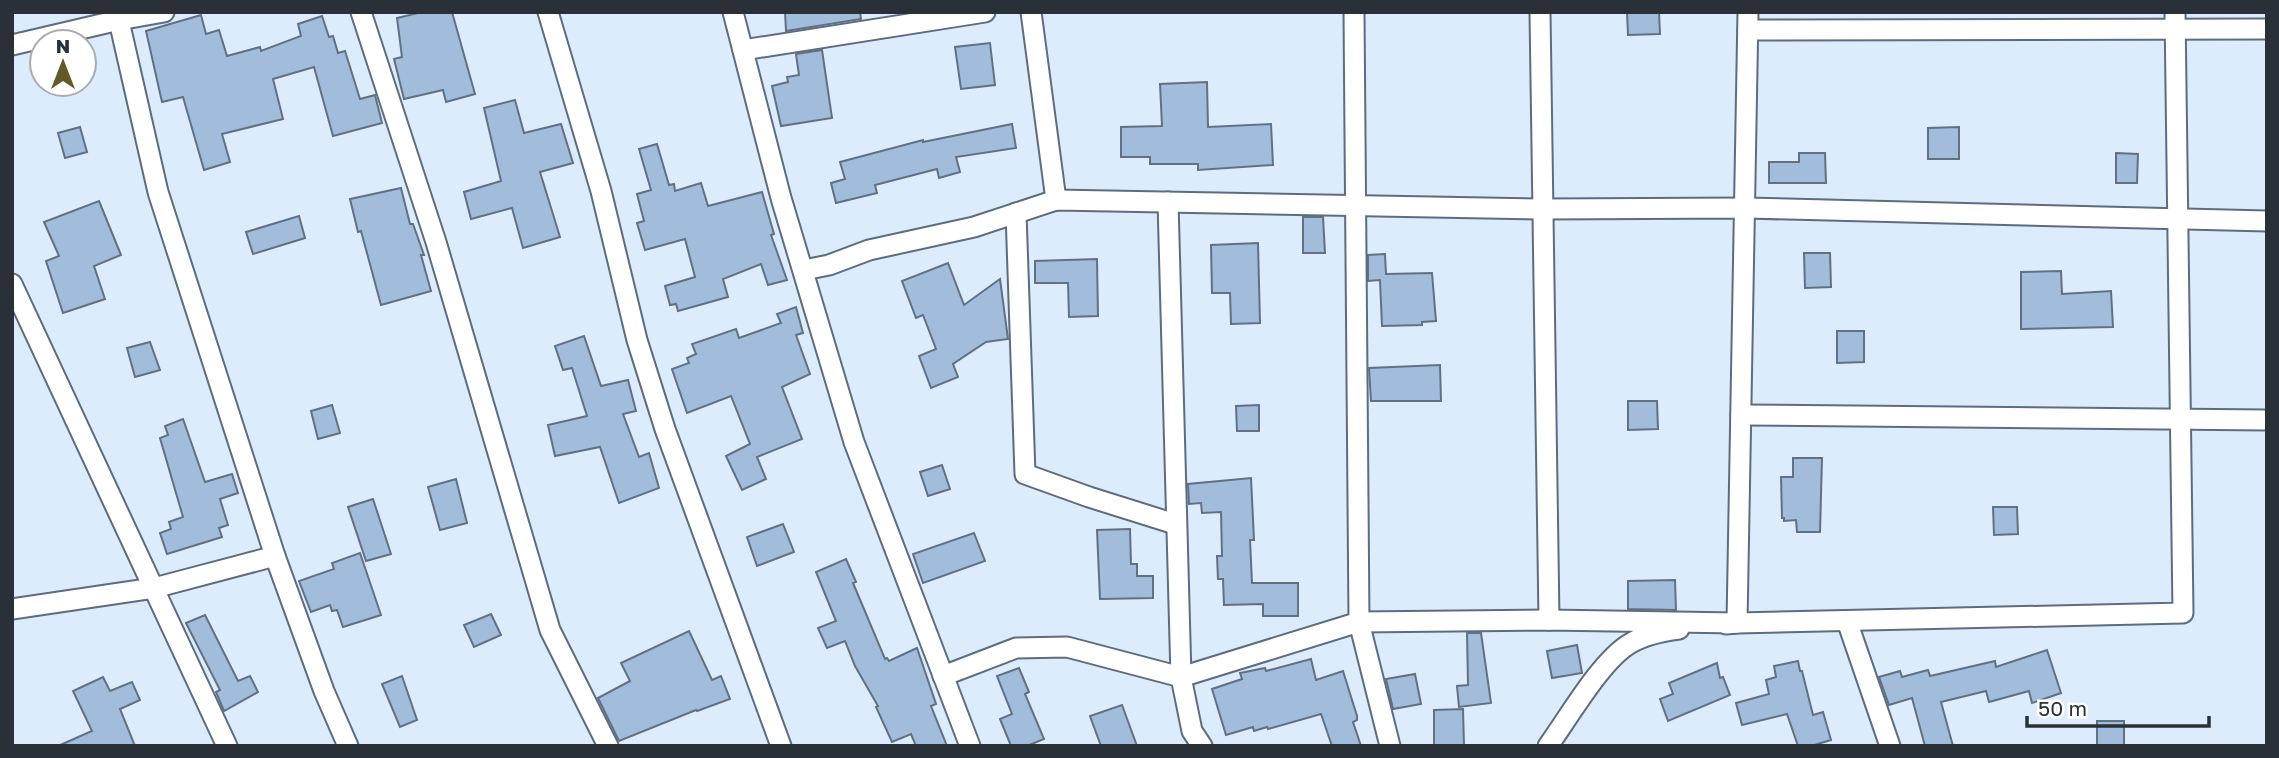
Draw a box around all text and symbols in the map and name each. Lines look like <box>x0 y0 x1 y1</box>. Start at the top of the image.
north arrow <box>28 28 98 98</box>
text: N <box>56 34 70 57</box>
scale bar <box>2027 684 2209 728</box>
text: 50 m <box>2038 695 2087 721</box>

